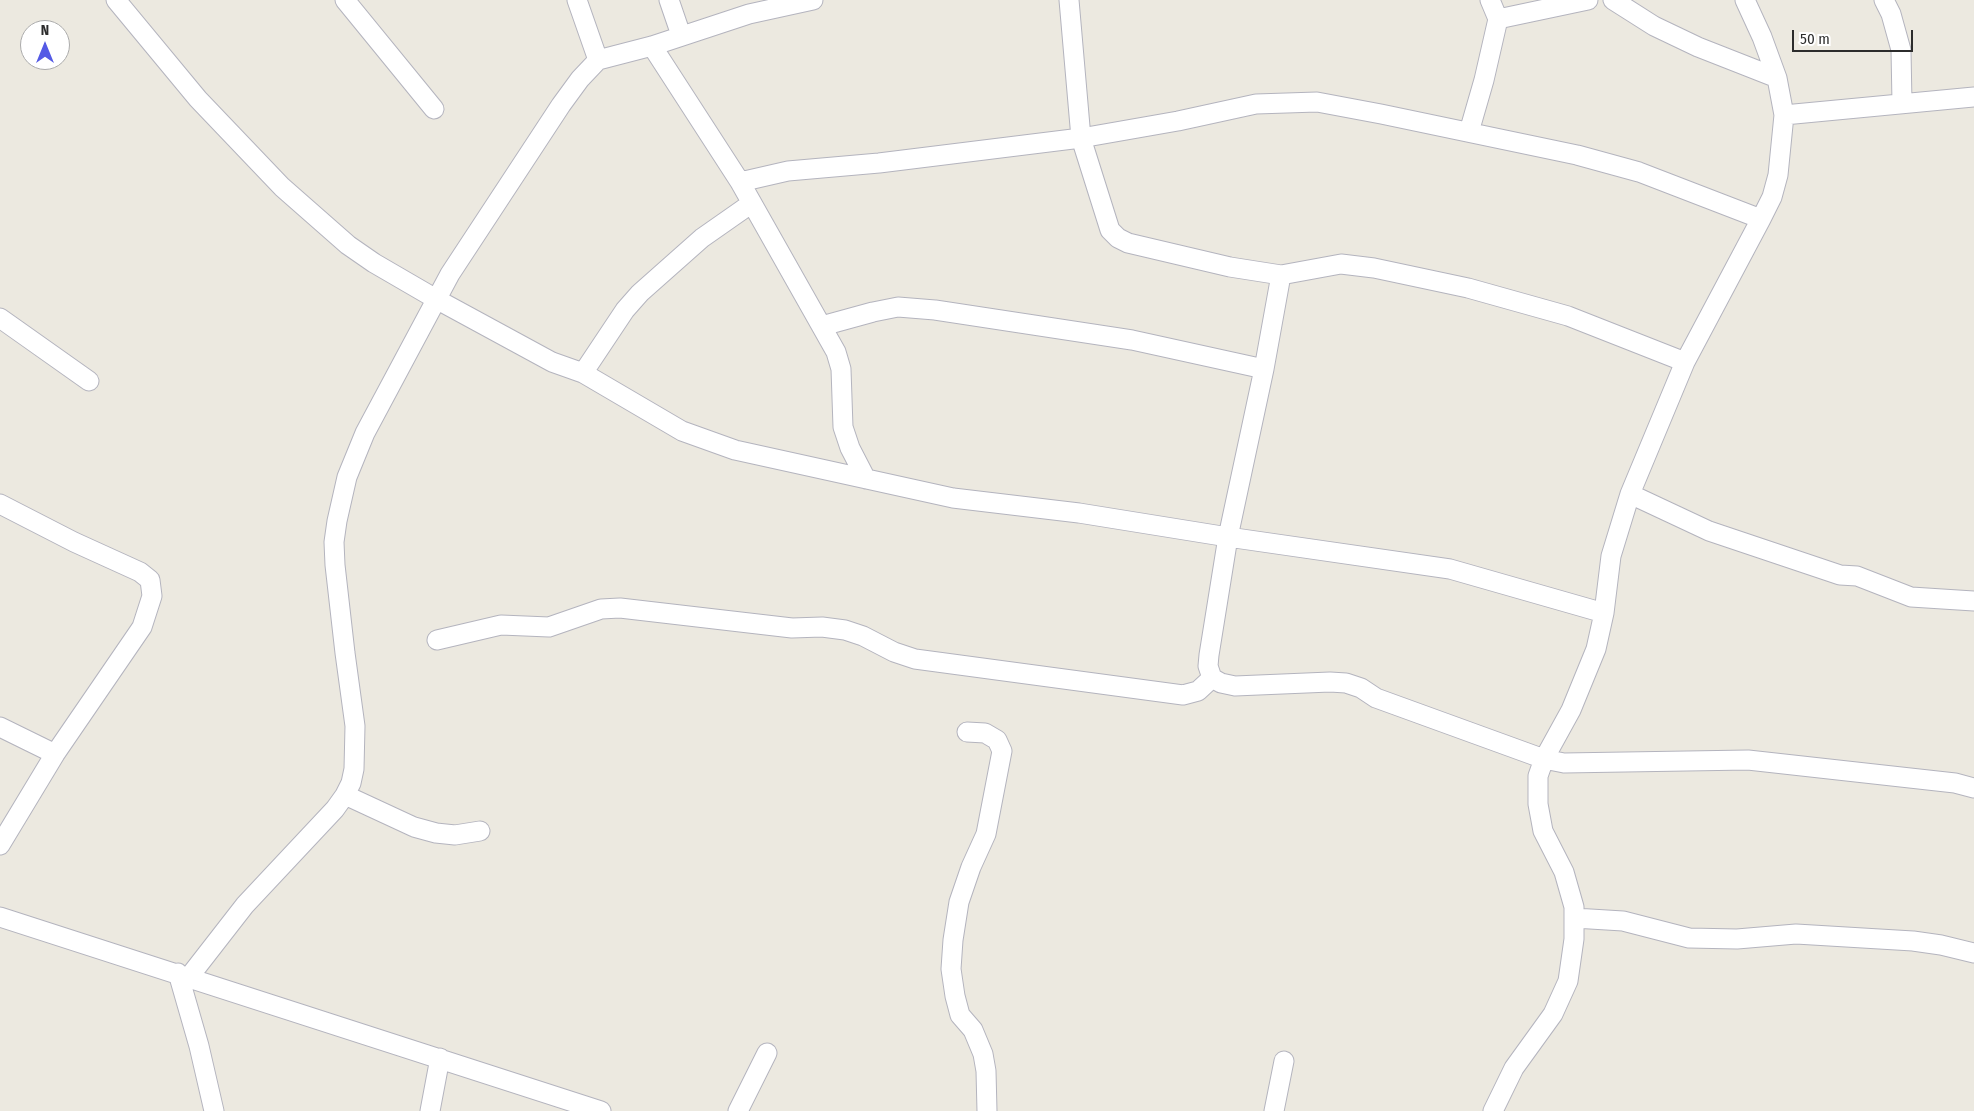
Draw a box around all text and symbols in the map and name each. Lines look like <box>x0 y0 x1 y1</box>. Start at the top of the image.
north arrow <box>20 20 70 70</box>
scale bar <box>1794 20 1915 52</box>
text: N <box>41 22 49 39</box>
text: 50 m <box>1800 30 1830 48</box>

